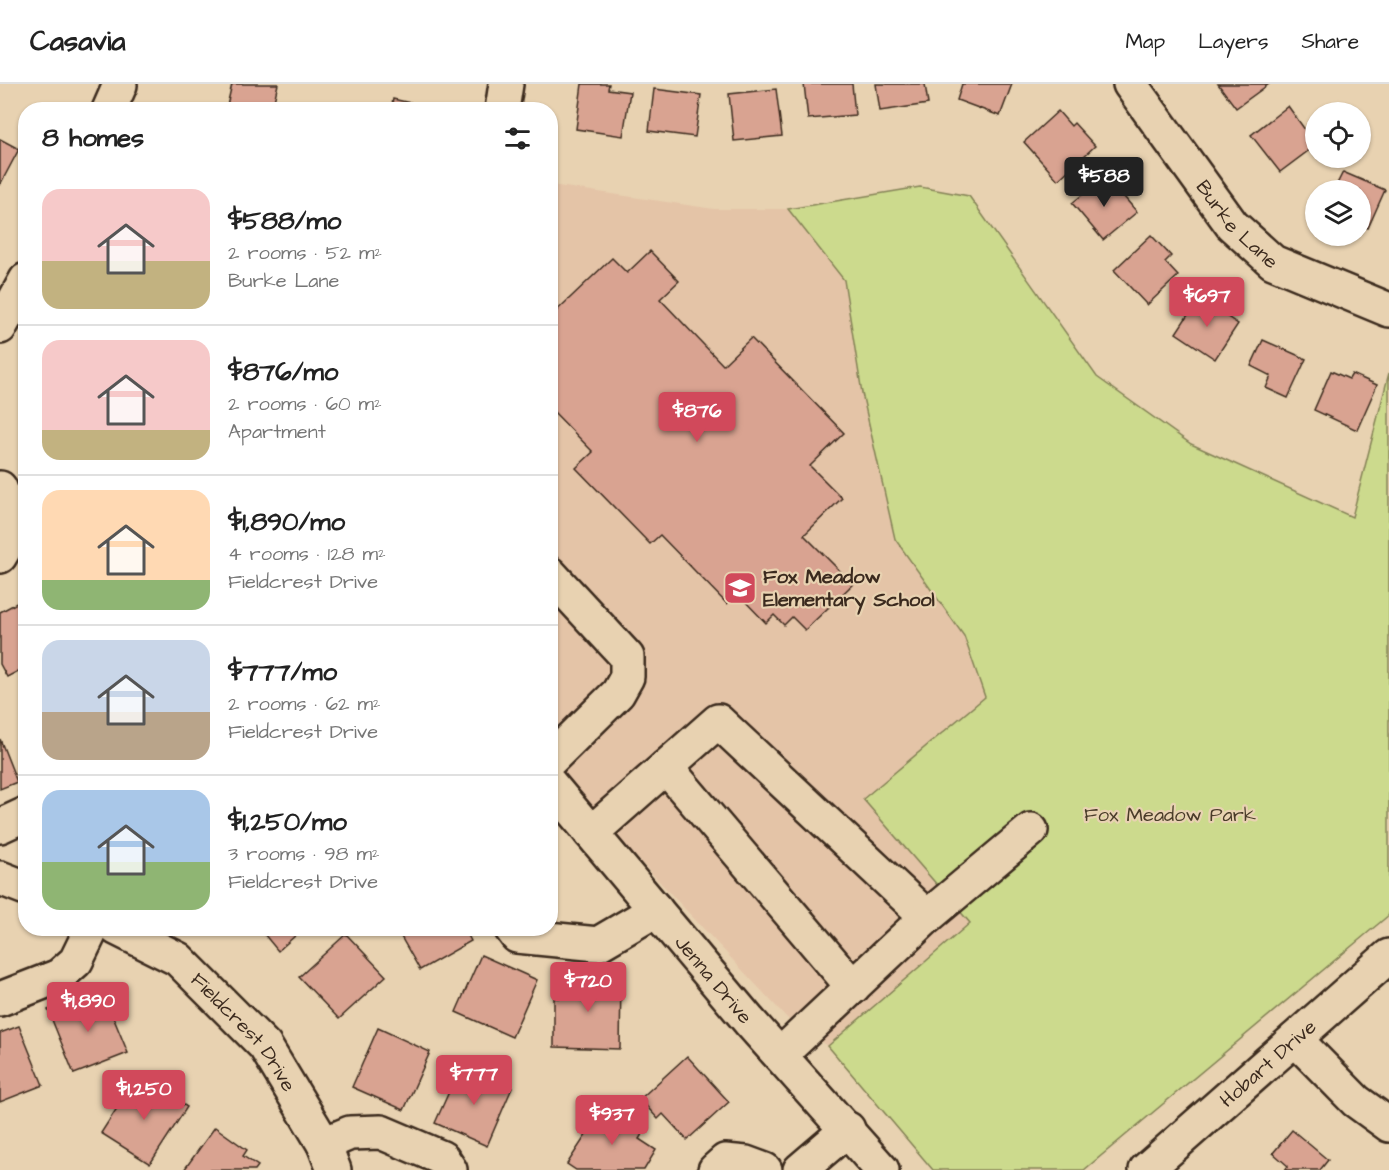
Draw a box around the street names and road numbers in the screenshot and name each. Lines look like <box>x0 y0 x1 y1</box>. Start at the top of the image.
street label: Burke Lane <box>1189 175 1284 276</box>
street label: Jenna Drive <box>668 930 759 1030</box>
street label: Fieldcrest Drive <box>184 967 302 1097</box>
street label: Hobart Drive <box>1214 1013 1323 1114</box>

